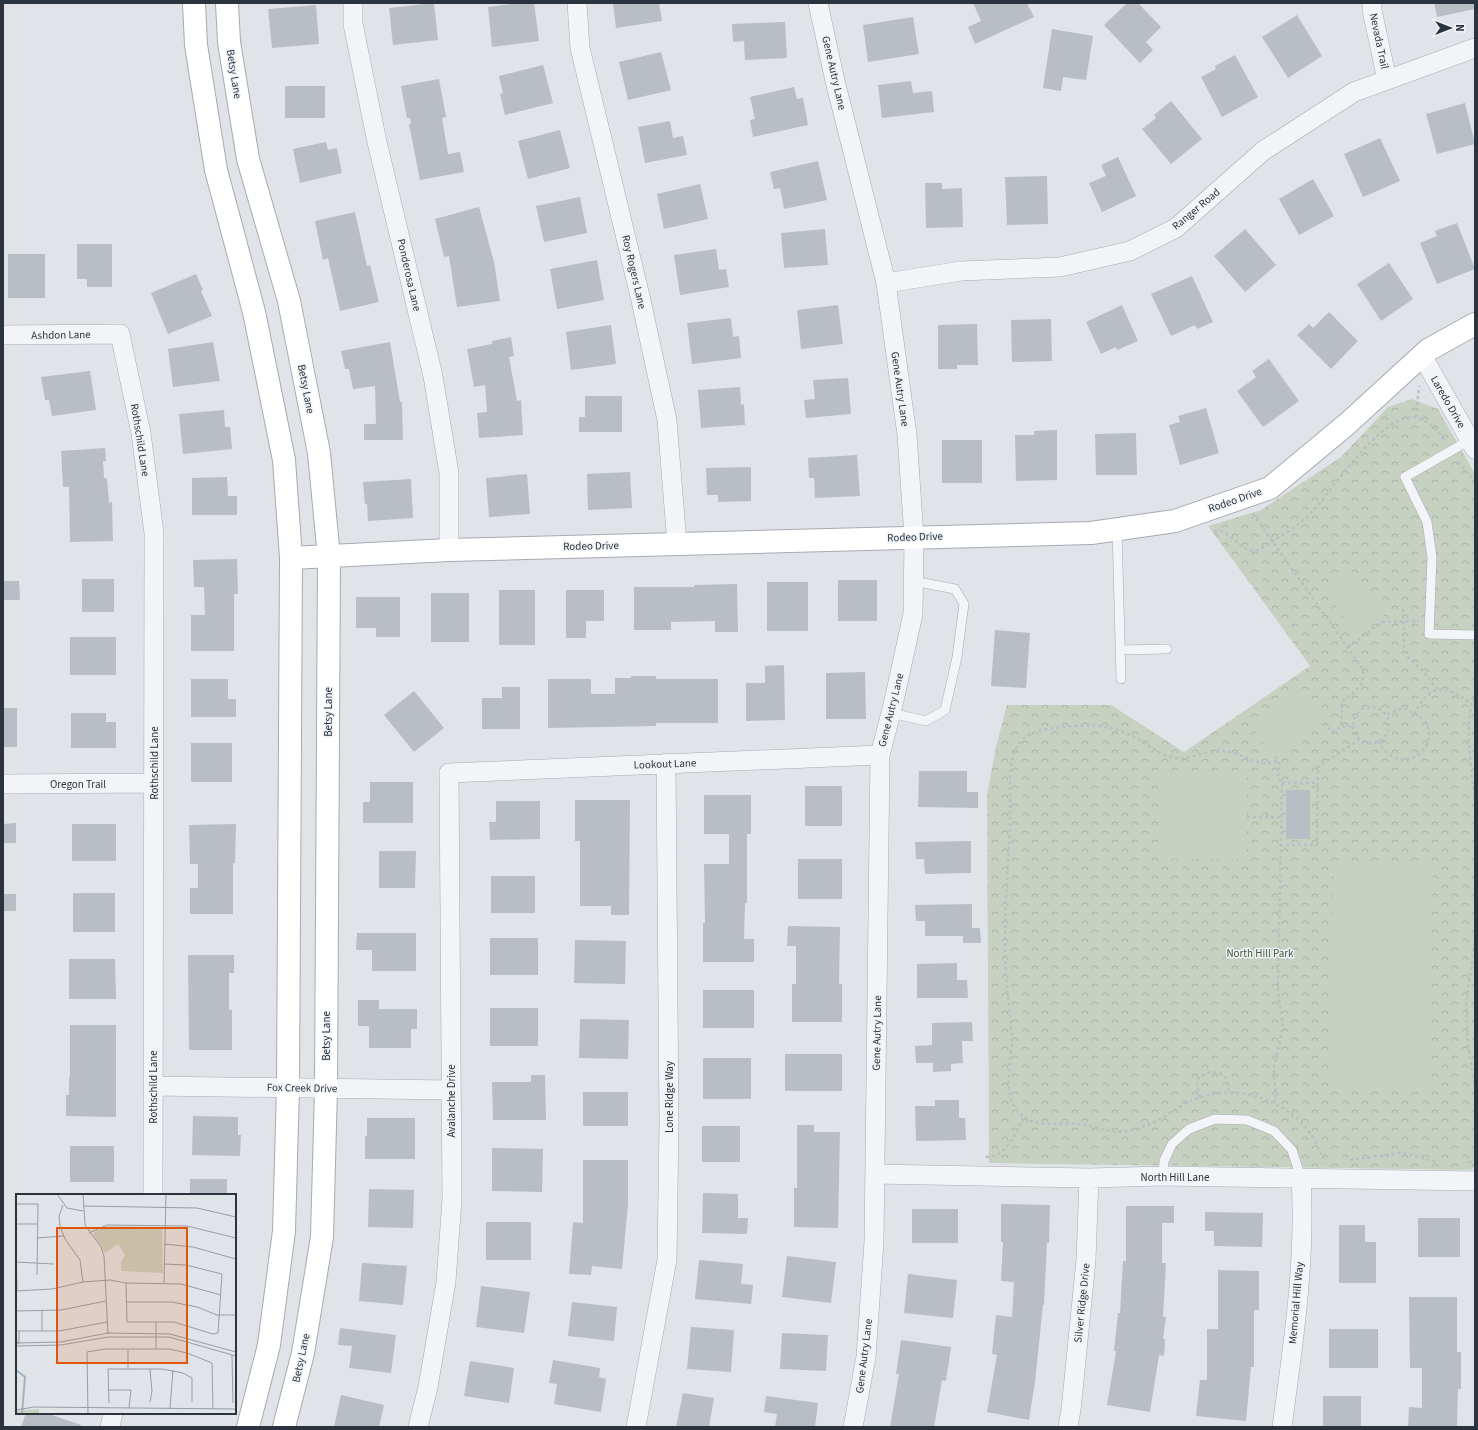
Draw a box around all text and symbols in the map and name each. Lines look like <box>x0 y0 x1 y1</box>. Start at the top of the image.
north arrow <box>1430 8 1470 48</box>
street label: Nevada Trail <box>1366 12 1392 71</box>
text: N <box>1452 24 1467 32</box>
street label: Gene Autry Lane <box>818 35 850 112</box>
street label: Betsy Lane <box>223 48 245 100</box>
street label: Ranger Road <box>1169 185 1223 233</box>
street label: Roy Rogers Lane <box>618 234 650 311</box>
street label: Ponderosa Lane <box>393 237 425 313</box>
street label: Ashdon Lane <box>31 327 91 343</box>
street label: Gene Autry Lane <box>887 351 913 428</box>
street label: Betsy Lane <box>294 363 318 415</box>
street label: Laredo Drive <box>1427 373 1469 431</box>
street label: Rothschild Lane <box>127 403 153 478</box>
street label: Rodeo Drive <box>1206 484 1264 516</box>
street label: Rodeo Drive <box>887 529 944 545</box>
street label: Rodeo Drive <box>563 538 620 554</box>
street label: Gene Autry Lane <box>875 671 908 748</box>
street label: Betsy Lane <box>321 687 336 737</box>
street label: Rothschild Lane <box>147 726 162 800</box>
street label: Lookout Lane <box>633 755 697 773</box>
street label: Oregon Trail <box>50 777 106 792</box>
park label: North Hill Park <box>1226 946 1294 961</box>
street label: Gene Autry Lane <box>869 995 885 1071</box>
street label: Betsy Lane <box>319 1011 334 1061</box>
street label: Rothschild Lane <box>146 1050 161 1124</box>
street label: Lone Ridge Way <box>662 1061 677 1133</box>
street label: Avalanche Drive <box>444 1064 459 1138</box>
street label: Fox Creek Drive <box>267 1080 338 1096</box>
street label: North Hill Lane <box>1141 1170 1210 1185</box>
inset map <box>16 1194 236 1414</box>
street label: Memorial Hill Way <box>1285 1261 1307 1345</box>
street label: Silver Ridge Drive <box>1070 1262 1094 1344</box>
street label: Gene Autry Lane <box>852 1317 876 1394</box>
street label: Betsy Lane <box>288 1332 314 1384</box>

